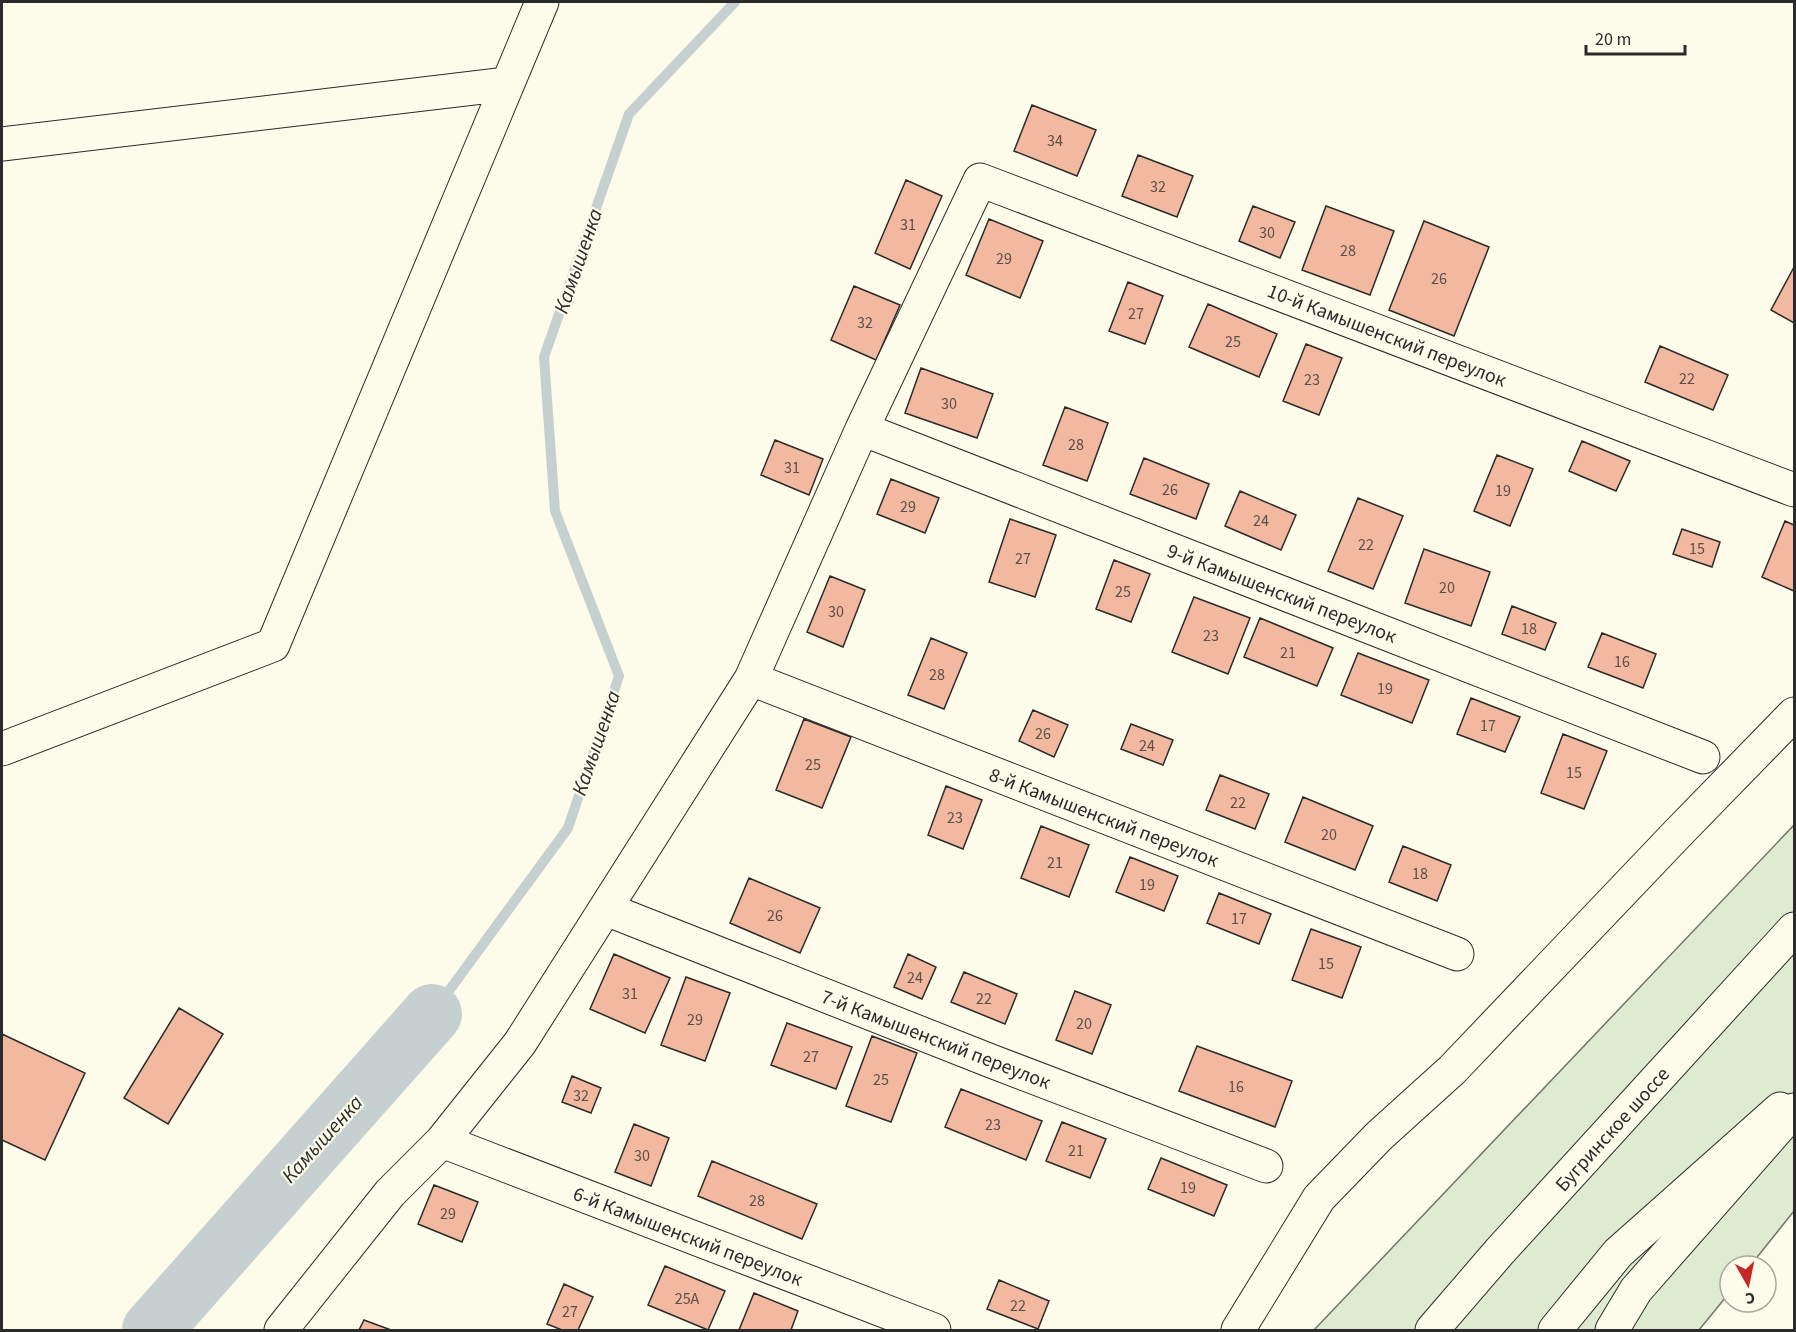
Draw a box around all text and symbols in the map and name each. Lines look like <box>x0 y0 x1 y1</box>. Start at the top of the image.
scale bar <box>1586 18 1685 56</box>
text: 20 m <box>1595 27 1631 52</box>
house number: 34 <box>1047 130 1063 152</box>
house number: 32 <box>1150 176 1166 198</box>
water label: Камышенка <box>546 204 610 318</box>
house number: 31 <box>900 214 916 236</box>
house number: 30 <box>1259 222 1275 244</box>
house number: 28 <box>1340 240 1356 262</box>
house number: 29 <box>996 248 1012 270</box>
house number: 26 <box>1431 268 1447 290</box>
street label: 10-й Камышенский переулок <box>1263 277 1510 394</box>
house number: 27 <box>1128 303 1144 325</box>
house number: 32 <box>857 312 873 334</box>
house number: 25 <box>1225 331 1241 353</box>
house number: 22 <box>1679 368 1695 390</box>
house number: 23 <box>1304 369 1320 391</box>
house number: 30 <box>941 393 957 415</box>
house number: 28 <box>1068 434 1084 456</box>
house number: 31 <box>784 457 800 479</box>
house number: 26 <box>1162 479 1178 501</box>
house number: 19 <box>1495 480 1511 502</box>
house number: 29 <box>900 496 916 518</box>
house number: 24 <box>1253 510 1269 532</box>
house number: 22 <box>1358 534 1374 556</box>
street label: 9-й Камышенский переулок <box>1163 537 1400 651</box>
house number: 15 <box>1689 538 1705 560</box>
house number: 27 <box>1015 548 1031 570</box>
house number: 20 <box>1439 577 1455 599</box>
house number: 25 <box>1115 581 1131 603</box>
house number: 30 <box>828 601 844 623</box>
house number: 18 <box>1521 618 1537 640</box>
house number: 23 <box>1203 625 1219 647</box>
house number: 21 <box>1280 642 1296 664</box>
house number: 16 <box>1614 651 1630 673</box>
house number: 28 <box>929 664 945 686</box>
house number: 19 <box>1377 678 1393 700</box>
water label: Камышенка <box>564 686 628 800</box>
house number: 17 <box>1480 715 1496 737</box>
house number: 26 <box>1035 723 1051 745</box>
house number: 24 <box>1139 735 1155 757</box>
house number: 25 <box>805 754 821 776</box>
street label: 8-й Камышенский переулок <box>985 761 1222 875</box>
house number: 15 <box>1566 762 1582 784</box>
house number: 22 <box>1230 792 1246 814</box>
house number: 23 <box>947 807 963 829</box>
house number: 20 <box>1321 824 1337 846</box>
house number: 21 <box>1047 852 1063 874</box>
house number: 18 <box>1412 863 1428 885</box>
house number: 19 <box>1139 874 1155 896</box>
house number: 26 <box>767 905 783 927</box>
house number: 17 <box>1231 908 1247 930</box>
house number: 15 <box>1318 953 1334 975</box>
house number: 24 <box>907 967 923 989</box>
house number: 31 <box>622 983 638 1005</box>
street label: 7-й Камышенский переулок <box>817 983 1054 1097</box>
house number: 22 <box>976 988 992 1010</box>
house number: 29 <box>687 1009 703 1031</box>
house number: 20 <box>1076 1013 1092 1035</box>
house number: 27 <box>803 1046 819 1068</box>
street label: Бугринское шоссе <box>1549 1061 1676 1198</box>
house number: 25 <box>873 1069 889 1091</box>
house number: 16 <box>1228 1076 1244 1098</box>
house number: 32 <box>573 1085 589 1107</box>
water label: Камышенка <box>274 1088 370 1190</box>
house number: 23 <box>985 1114 1001 1136</box>
house number: 21 <box>1068 1140 1084 1162</box>
house number: 30 <box>634 1145 650 1167</box>
house number: 19 <box>1180 1177 1196 1199</box>
street label: 6-й Камышенский переулок <box>569 1180 806 1294</box>
house number: 28 <box>749 1190 765 1212</box>
house number: 29 <box>440 1203 456 1225</box>
north arrow <box>1718 1254 1778 1314</box>
text: С <box>1744 1286 1757 1309</box>
house number: 25А <box>675 1288 700 1310</box>
house number: 22 <box>1010 1295 1026 1317</box>
house number: 27 <box>562 1301 578 1323</box>

